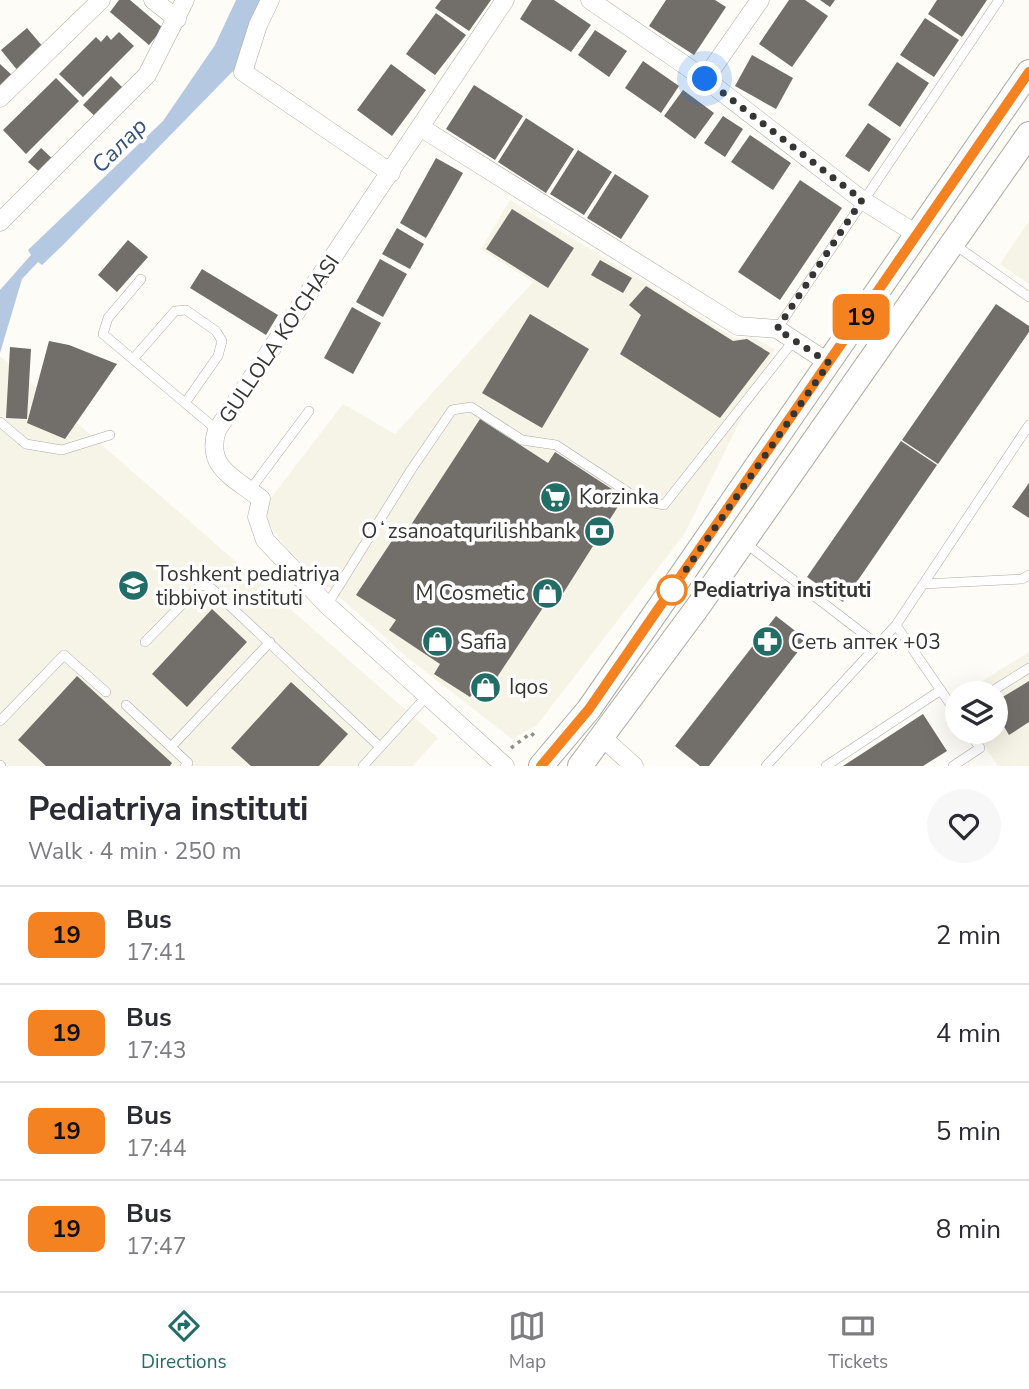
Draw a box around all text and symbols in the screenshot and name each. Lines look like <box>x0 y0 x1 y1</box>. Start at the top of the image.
your location <box>687 61 722 96</box>
water label: Салар <box>85 111 154 180</box>
street label: GULLOLA KO'CHASI <box>212 249 346 429</box>
line badge: 19 <box>830 294 892 340</box>
text: 19 <box>847 301 875 333</box>
supermarket icon: Korzinka <box>539 480 573 514</box>
place label: Korzinka <box>579 483 659 511</box>
bank icon: Oʻzsanoatqurilishbank <box>582 514 616 548</box>
place label: Oʻzsanoatqurilishbank <box>361 517 576 545</box>
place label: Toshkent pediatriya tibbiyot instituti <box>156 560 340 612</box>
school or university icon: Toshkent pediatriya tibbiyot instituti <box>116 569 150 603</box>
marker: Pediatriya instituti <box>657 575 687 605</box>
shop icon: M Cosmetic <box>531 576 565 610</box>
place label: Pediatriya instituti <box>693 576 871 604</box>
place label: M Cosmetic <box>415 579 525 607</box>
shop icon: Safia <box>420 625 454 659</box>
pharmacy icon: Сеть аптек +03 <box>751 625 785 659</box>
place label: Safia <box>460 628 507 656</box>
place label: Сеть аптек +03 <box>791 628 941 656</box>
shop icon: Iqos <box>469 670 503 704</box>
place label: Iqos <box>509 673 548 701</box>
map controls <box>945 681 1008 744</box>
button: layers <box>945 681 1008 744</box>
text: Pediatriya instituti <box>28 787 308 832</box>
button: heart <box>927 789 1001 863</box>
text: Walk · 4 min · 250 m <box>28 836 241 867</box>
text: Bus <box>126 902 172 937</box>
text: 2 min <box>936 918 1001 953</box>
text: 19 <box>52 919 81 951</box>
text: 17:41 <box>126 937 186 968</box>
text: Bus <box>126 1000 172 1035</box>
text: 4 min <box>936 1016 1001 1051</box>
text: 19 <box>52 1017 81 1049</box>
text: 17:43 <box>126 1035 186 1066</box>
text: Bus <box>126 1098 172 1133</box>
text: 5 min <box>936 1114 1001 1149</box>
text: 19 <box>52 1115 81 1147</box>
text: 17:44 <box>126 1133 186 1164</box>
text: Bus <box>126 1196 172 1231</box>
text: 8 min <box>936 1212 1001 1247</box>
text: 19 <box>52 1213 81 1245</box>
text: 17:47 <box>126 1231 186 1262</box>
tab: Directions <box>141 1307 227 1375</box>
tab: Map <box>508 1307 546 1375</box>
tab: Tickets <box>828 1307 888 1375</box>

